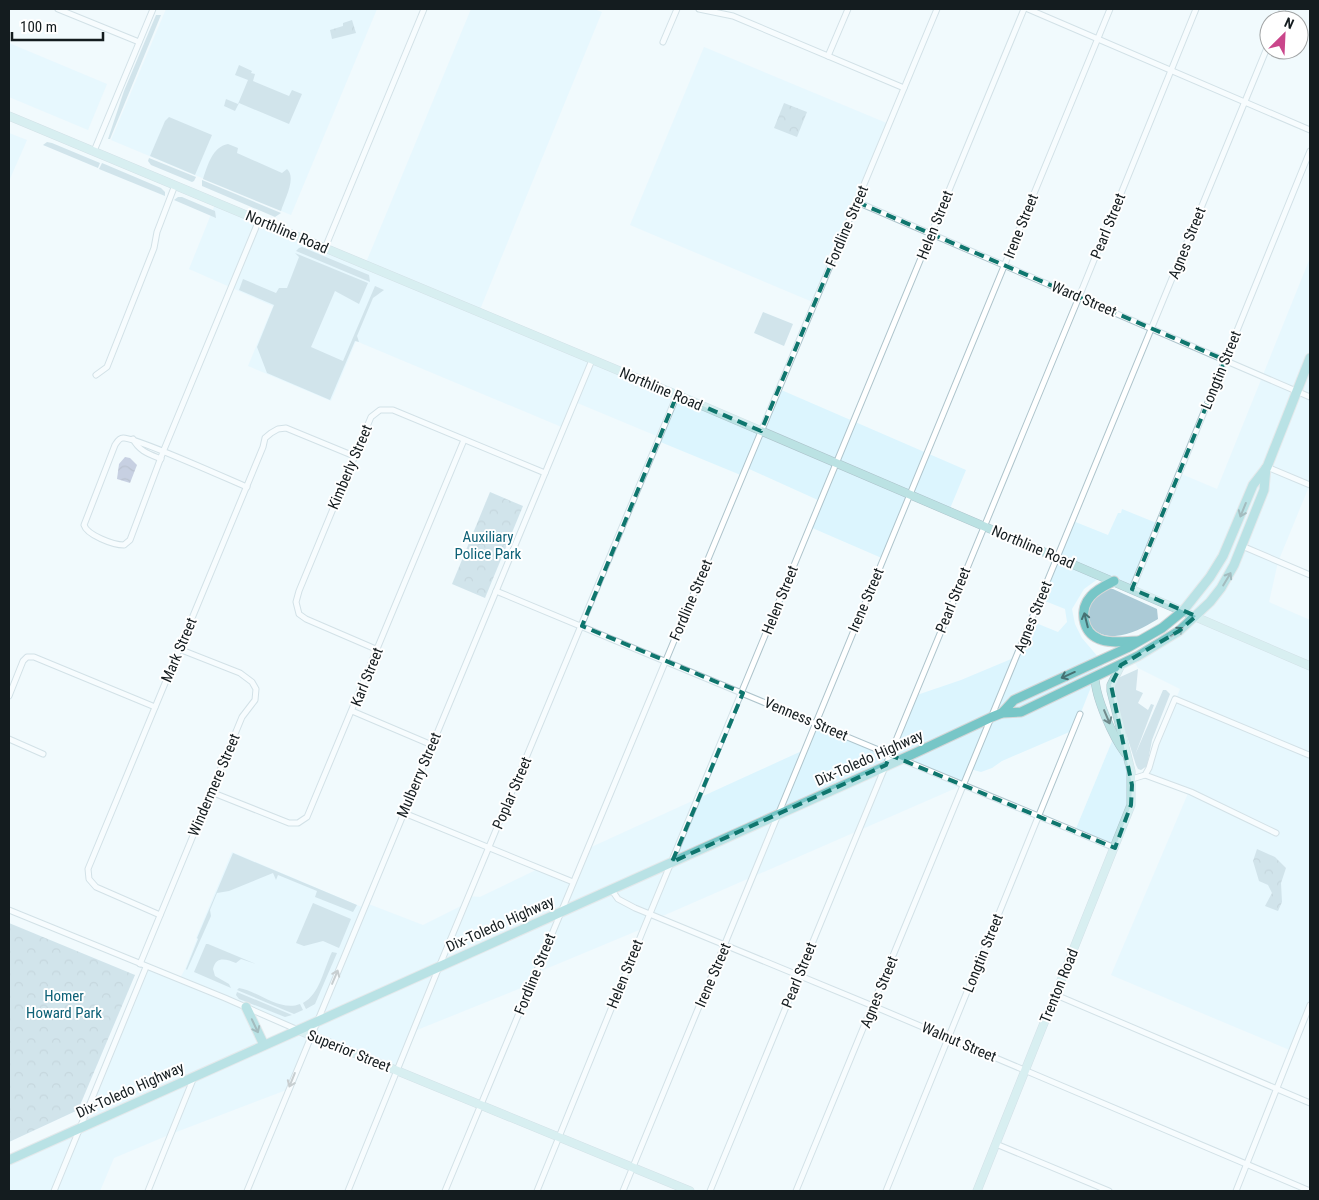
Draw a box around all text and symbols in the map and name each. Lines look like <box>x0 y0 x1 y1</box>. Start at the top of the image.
scale bar <box>12 10 104 42</box>
north arrow <box>1259 10 1309 60</box>
text: N <box>1282 14 1296 32</box>
text: 100 m <box>20 18 57 36</box>
street label: Fordline Street <box>822 183 872 269</box>
street label: Helen Street <box>913 188 957 262</box>
street label: Irene Street <box>1000 191 1042 261</box>
street label: Pearl Street <box>1087 191 1129 261</box>
street label: Agnes Street <box>1164 204 1210 282</box>
street label: Northline Road <box>243 206 331 258</box>
street label: Ward Street <box>1049 277 1119 321</box>
street label: Longtin Street <box>1197 328 1245 412</box>
street label: Northline Road <box>617 363 705 415</box>
street label: Kimberly Street <box>324 422 376 512</box>
one-way arrow <box>1237 502 1247 517</box>
street label: Northline Road <box>989 521 1077 573</box>
park label: Auxiliary Police Park <box>455 528 522 563</box>
street label: Fordline Street <box>666 557 716 643</box>
street label: Helen Street <box>758 563 802 637</box>
street label: Irene Street <box>844 565 888 635</box>
street label: Pearl Street <box>932 565 974 635</box>
one-way arrow <box>1222 572 1232 586</box>
street label: Agnes Street <box>1010 578 1056 656</box>
one-way arrow <box>1080 613 1090 629</box>
street label: Mark Street <box>157 615 201 685</box>
one-way arrow <box>1170 626 1183 637</box>
street label: Karl Street <box>347 645 387 709</box>
one-way arrow <box>1061 671 1076 680</box>
street label: Venness Street <box>762 693 850 745</box>
one-way arrow <box>1102 709 1112 724</box>
street label: Dix-Toledo Highway <box>812 726 926 790</box>
street label: Mulberry Street <box>393 730 445 820</box>
street label: Windermere Street <box>184 731 244 839</box>
street label: Poplar Street <box>489 754 535 832</box>
street label: Dix-Toledo Highway <box>443 892 557 956</box>
street label: Longtin Street <box>959 911 1007 995</box>
street label: Fordline Street <box>511 931 559 1017</box>
street label: Helen Street <box>603 937 647 1011</box>
street label: Irene Street <box>691 940 735 1010</box>
street label: Pearl Street <box>778 940 820 1010</box>
street label: Trenton Road <box>1036 946 1082 1026</box>
street label: Agnes Street <box>856 953 902 1031</box>
one-way arrow <box>331 970 341 985</box>
park label: Homer Howard Park <box>26 987 102 1022</box>
one-way arrow <box>250 1018 260 1033</box>
street label: Walnut Street <box>919 1018 999 1066</box>
street label: Superior Street <box>305 1026 393 1076</box>
street label: Dix-Toledo Highway <box>73 1058 187 1122</box>
one-way arrow <box>287 1073 296 1088</box>

